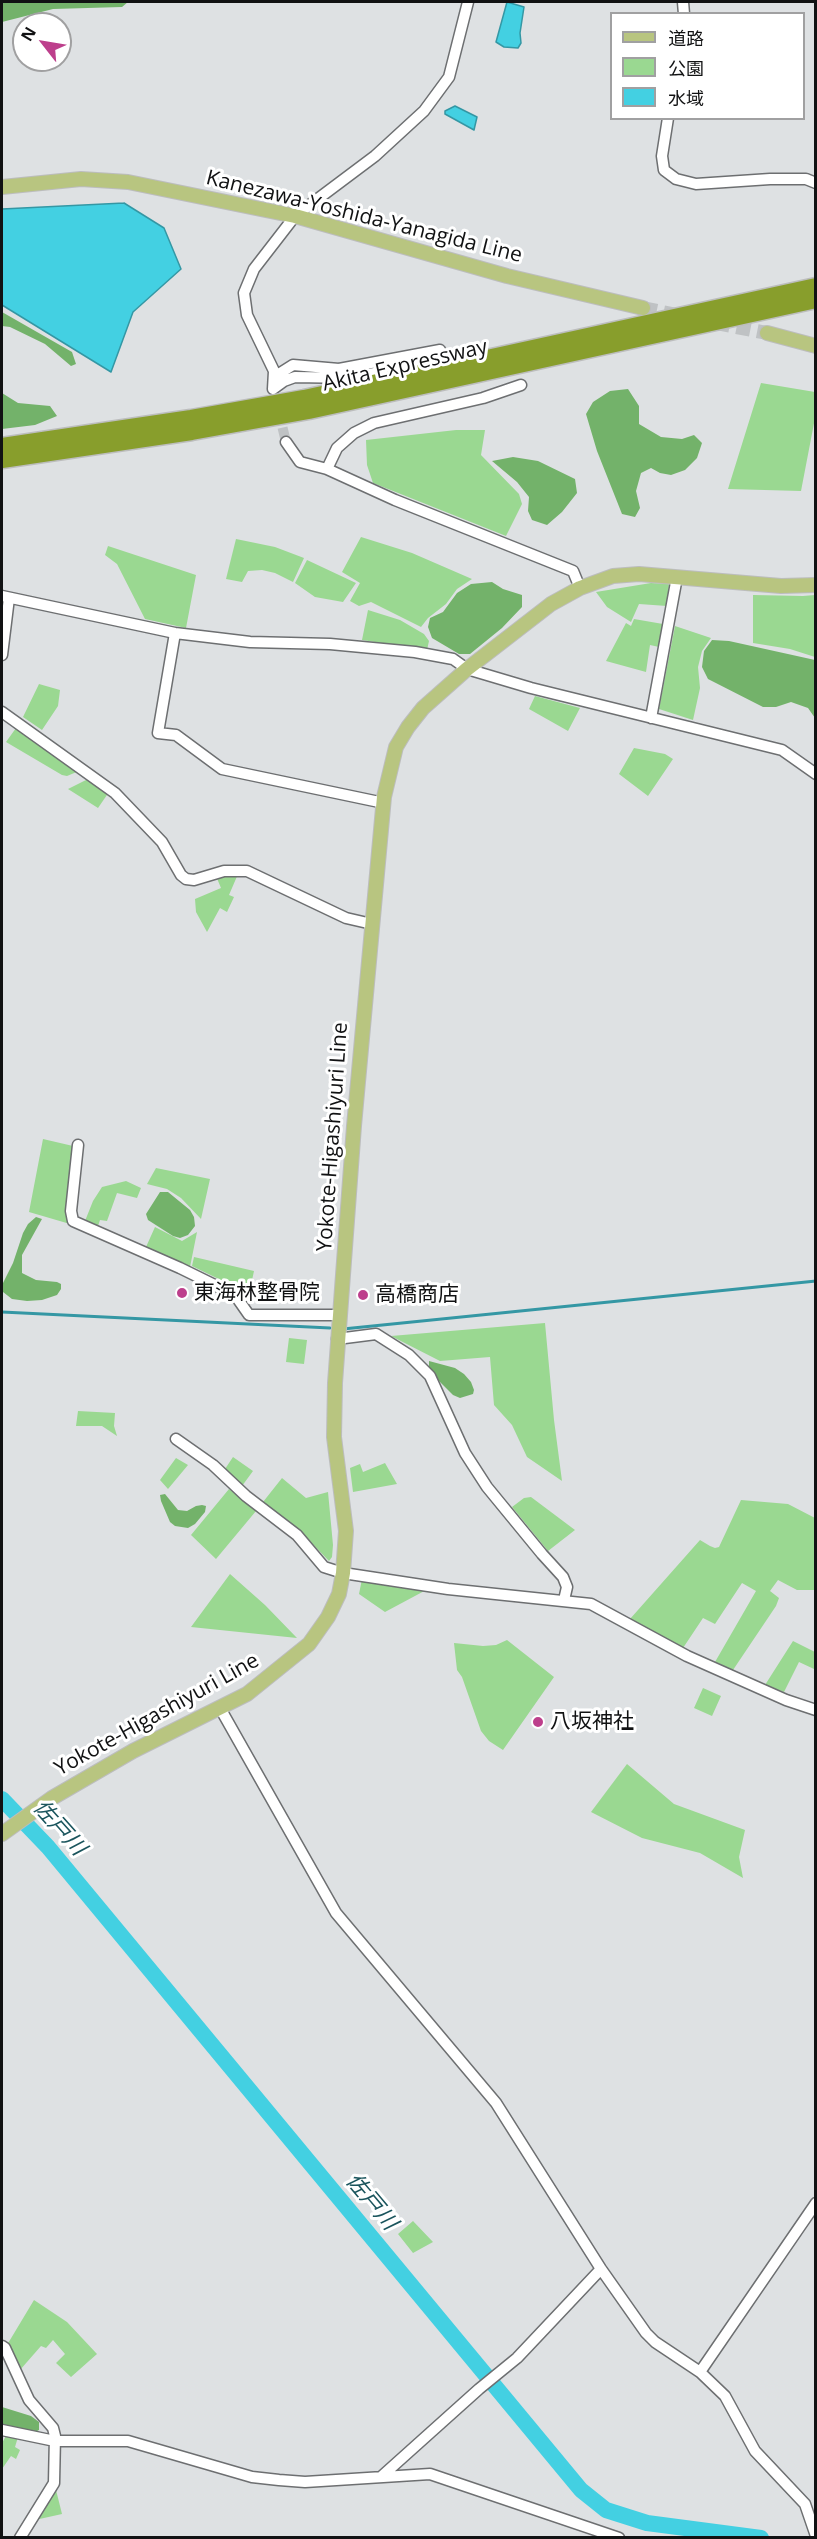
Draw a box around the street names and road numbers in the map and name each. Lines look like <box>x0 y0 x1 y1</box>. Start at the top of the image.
street label: Kanezawa-Yoshida-Yanagida Line <box>203 165 525 269</box>
street label: Akita Expressway <box>320 335 490 397</box>
street label: Yokote-Higashiyuri Line <box>312 1022 354 1252</box>
street label: Yokote-Higashiyuri Line <box>50 1648 264 1782</box>

